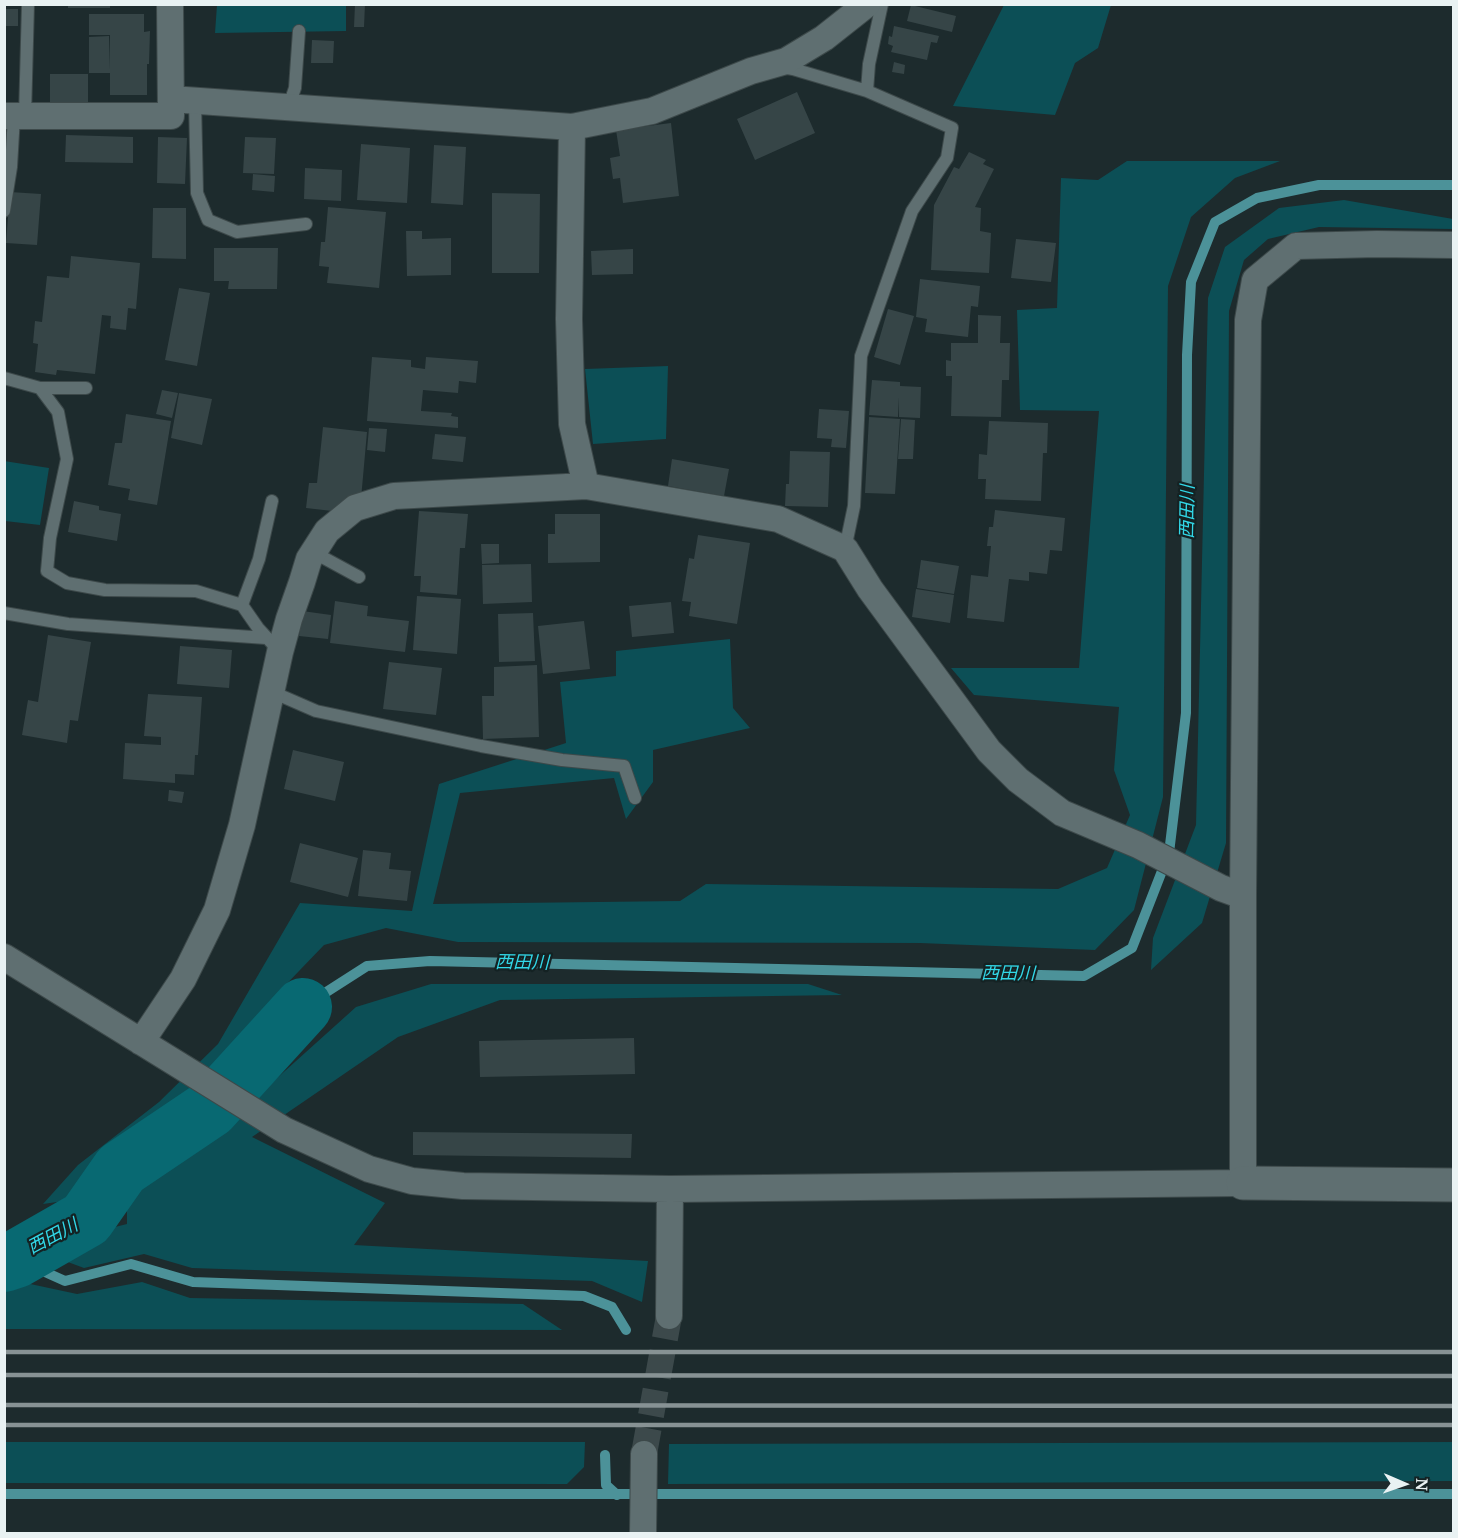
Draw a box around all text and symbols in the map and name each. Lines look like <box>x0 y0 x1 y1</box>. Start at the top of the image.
water label: 西田川 <box>1177 485 1199 539</box>
water label: 西田川 <box>495 952 549 974</box>
water label: 西田川 <box>981 963 1035 985</box>
water label: 西田川 <box>24 1215 82 1259</box>
north arrow <box>1374 1454 1434 1514</box>
text: N <box>1411 1478 1433 1491</box>

